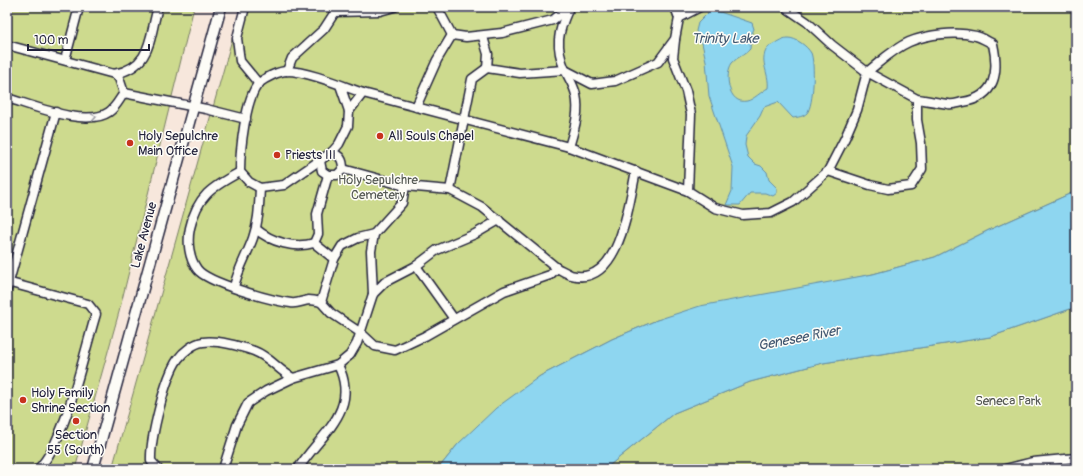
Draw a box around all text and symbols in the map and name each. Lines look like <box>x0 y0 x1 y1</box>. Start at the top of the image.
scale bar <box>28 26 149 52</box>
water label: Trinity Lake <box>692 30 761 47</box>
text: 100 m <box>34 33 69 48</box>
one-way arrow <box>91 113 97 122</box>
place label: Holy Sepulchre Main Office <box>138 128 219 159</box>
place label: All Souls Chapel <box>388 128 474 144</box>
marker: All Souls Chapel <box>375 131 385 141</box>
marker: Holy Sepulchre Main Office <box>125 138 135 148</box>
place label: Priests III <box>285 147 336 163</box>
marker: Priests III <box>272 150 282 160</box>
park label: Holy Sepulchre Cemetery <box>338 172 419 203</box>
street label: Lake Avenue <box>127 200 161 270</box>
water label: Genesee River <box>757 321 843 354</box>
place label: Holy Family Shrine Section <box>31 385 110 416</box>
park label: Seneca Park <box>975 393 1041 409</box>
marker: Holy Family Shrine Section <box>18 395 28 405</box>
marker: Section 55 (South) <box>71 416 81 426</box>
place label: Section 55 (South) <box>47 427 105 458</box>

